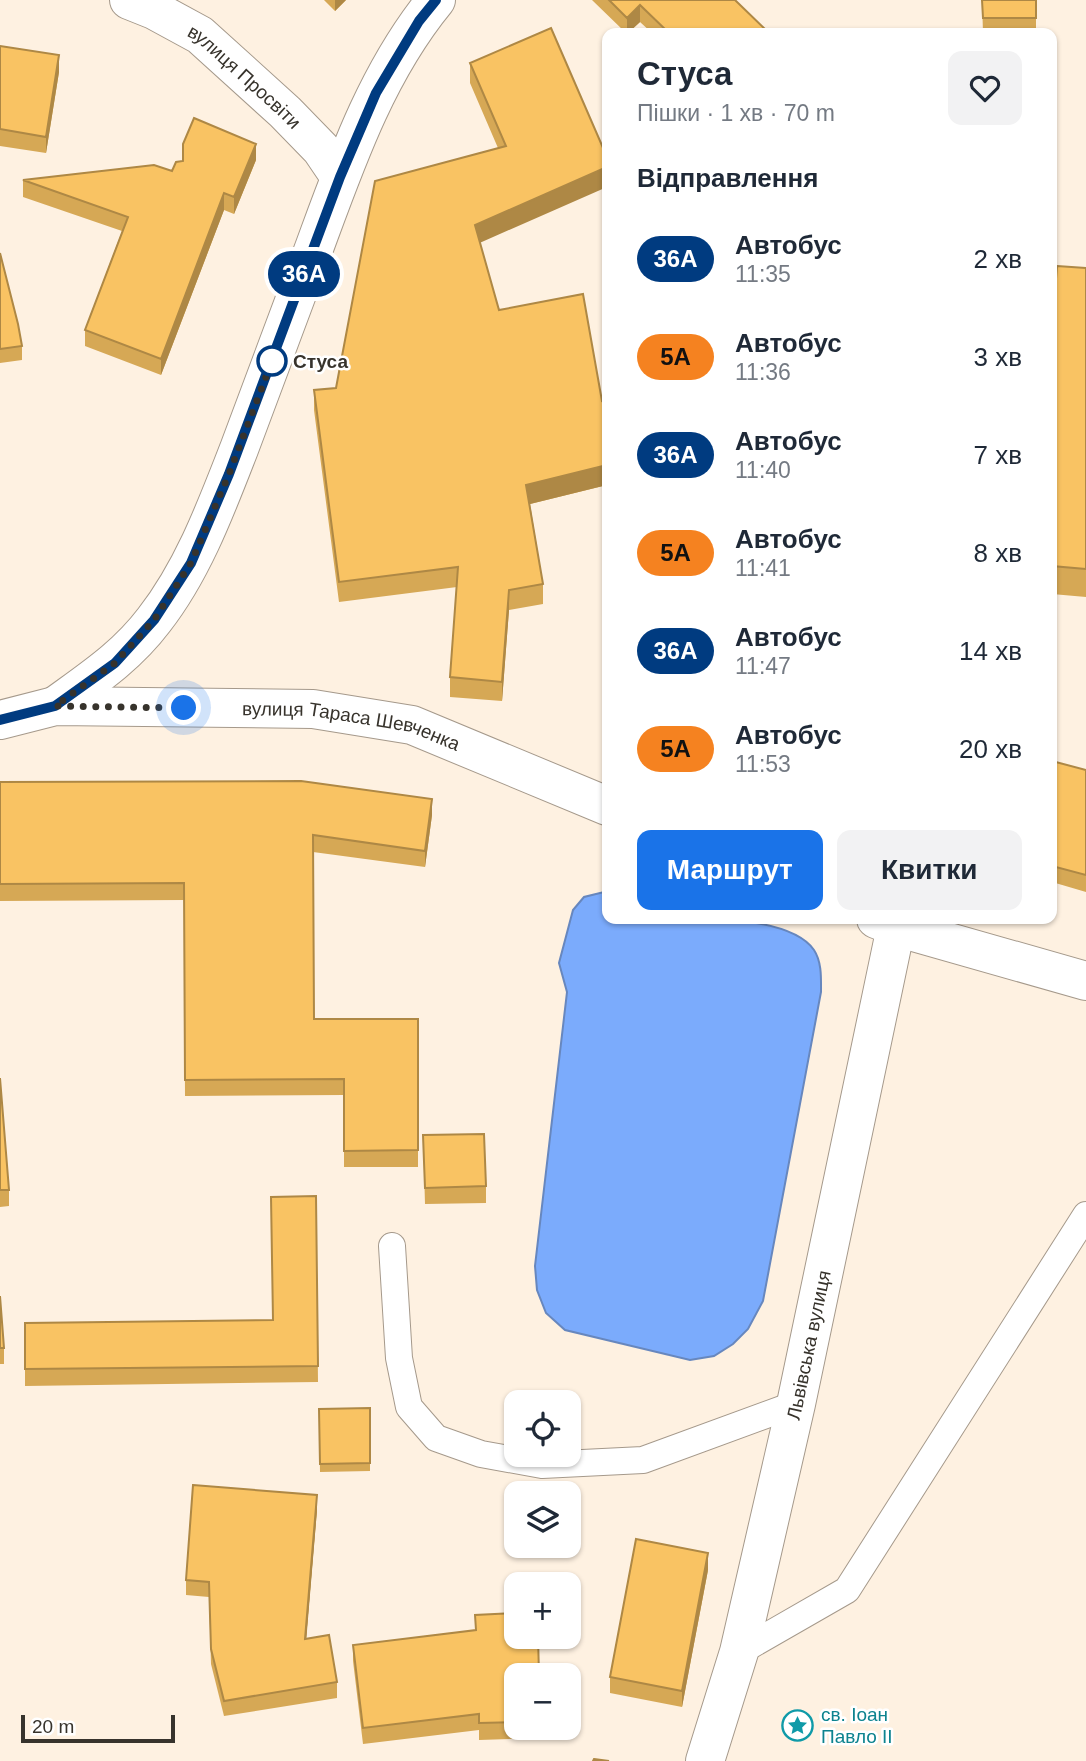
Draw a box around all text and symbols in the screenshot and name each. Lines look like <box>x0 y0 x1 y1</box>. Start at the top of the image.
street label: вулиця Просвіти <box>185 20 305 133</box>
button: heart <box>948 51 1022 125</box>
text: Стуса <box>637 55 732 92</box>
text: Пішки · 1 хв · 70 m <box>637 100 835 126</box>
text: Відправлення <box>637 163 818 193</box>
text: Автобус <box>735 230 842 260</box>
text: 2 хв <box>974 244 1022 274</box>
text: 36А <box>653 245 698 272</box>
line badge: 36А <box>264 251 344 297</box>
text: 36А <box>282 260 326 287</box>
text: 11:35 <box>735 261 791 287</box>
text: Автобус <box>735 328 842 358</box>
text: 3 хв <box>974 342 1022 372</box>
text: 5А <box>660 343 691 370</box>
marker: Стуса <box>257 346 287 376</box>
place label: Стуса <box>293 351 348 372</box>
text: 11:36 <box>735 359 791 385</box>
text: Автобус <box>735 426 842 456</box>
text: 7 хв <box>974 440 1022 470</box>
text: 36А <box>653 441 698 468</box>
text: 11:40 <box>735 457 791 483</box>
text: Автобус <box>735 524 842 554</box>
text: 8 хв <box>974 538 1022 568</box>
text: 5А <box>660 539 691 566</box>
text: 11:41 <box>735 555 791 581</box>
text: Автобус <box>735 622 842 652</box>
text: 14 хв <box>959 636 1022 666</box>
text: 36А <box>653 637 698 664</box>
text: 11:47 <box>735 653 791 679</box>
your location <box>166 690 201 725</box>
street label: вулиця Тараса Шевченка <box>242 698 464 754</box>
text: Автобус <box>735 720 842 750</box>
text: 20 хв <box>959 734 1022 764</box>
text: 5А <box>660 735 691 762</box>
text: 11:53 <box>735 751 791 777</box>
button: Маршрут <box>637 830 823 910</box>
button: Квитки <box>837 830 1022 910</box>
street label: Львівська вулиця <box>782 1268 834 1422</box>
map controls <box>504 1390 581 1740</box>
button: locate <box>504 1390 581 1467</box>
button: layers <box>504 1481 581 1558</box>
button: + <box>504 1572 581 1649</box>
button: − <box>504 1663 581 1740</box>
place label: св. Іоан Павло ІІ <box>821 1704 893 1747</box>
place icon: св. Іоан Павло ІІ <box>781 1708 815 1742</box>
scale bar <box>21 1712 175 1744</box>
text: 20 m <box>32 1716 74 1737</box>

